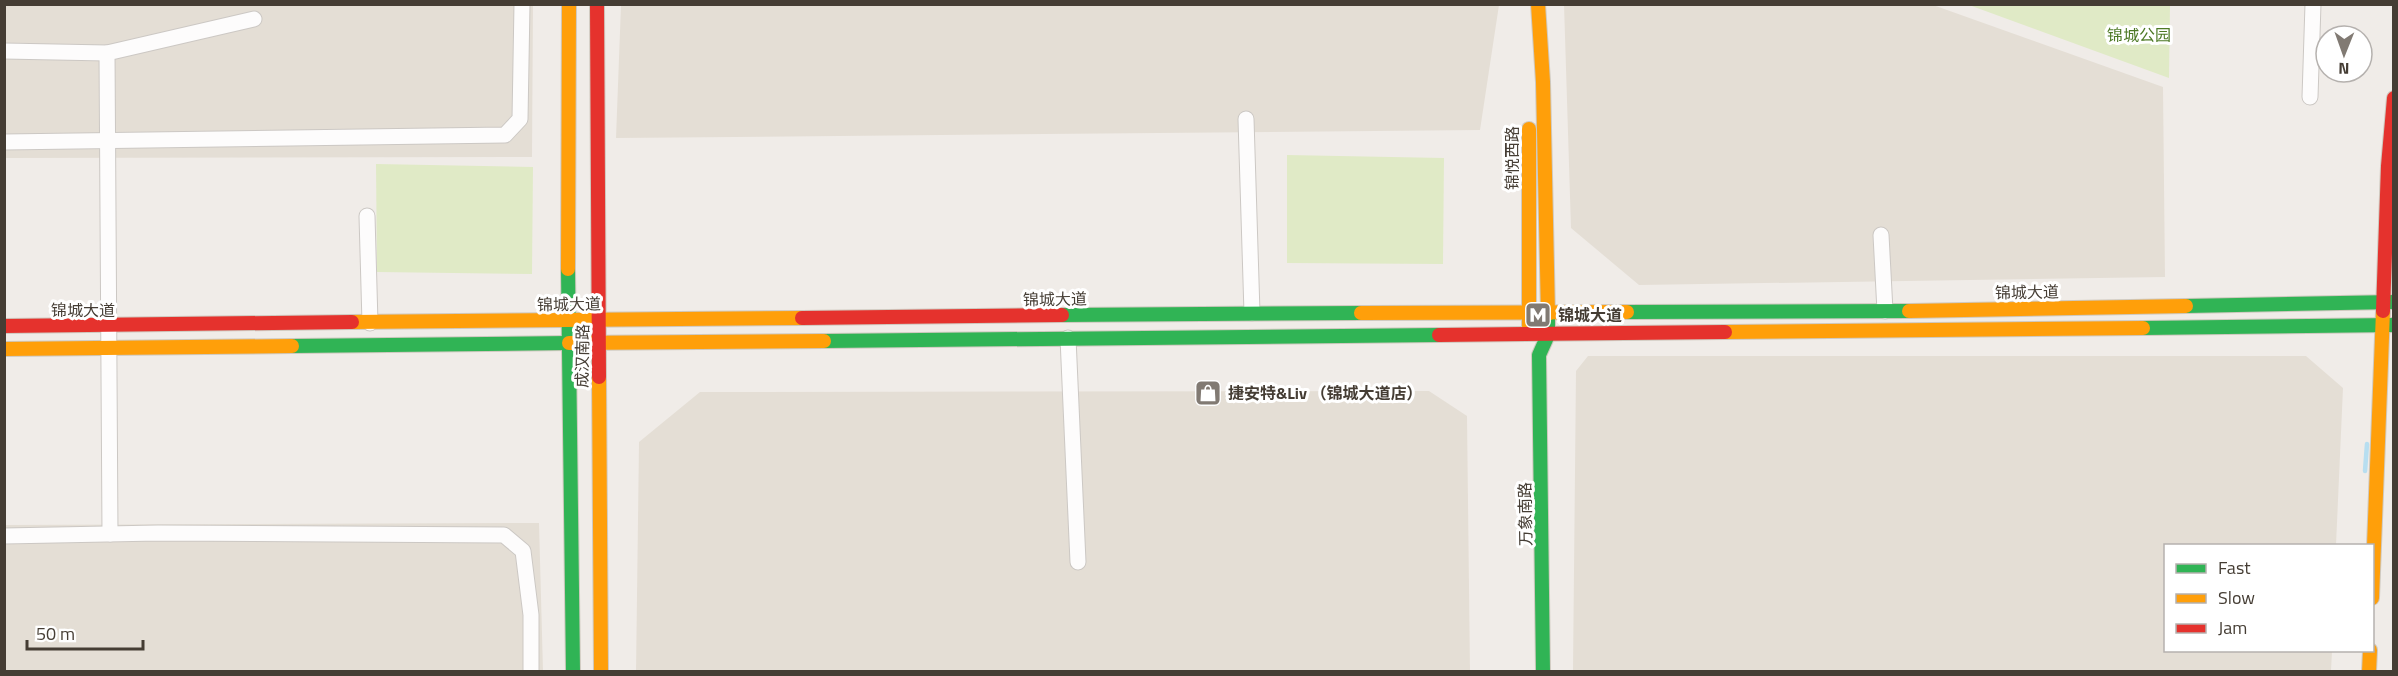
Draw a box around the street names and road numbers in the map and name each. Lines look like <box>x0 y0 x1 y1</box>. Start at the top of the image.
street label: 锦悦西路 <box>1500 126 1524 190</box>
street label: 锦城大道 <box>1995 279 2059 305</box>
street label: 锦城大道 <box>1023 286 1087 312</box>
street label: 锦城大道 <box>537 291 601 317</box>
street label: 锦城大道 <box>51 298 115 322</box>
street label: 成汉南路 <box>569 324 595 388</box>
street label: 万象南路 <box>1512 482 1538 546</box>

